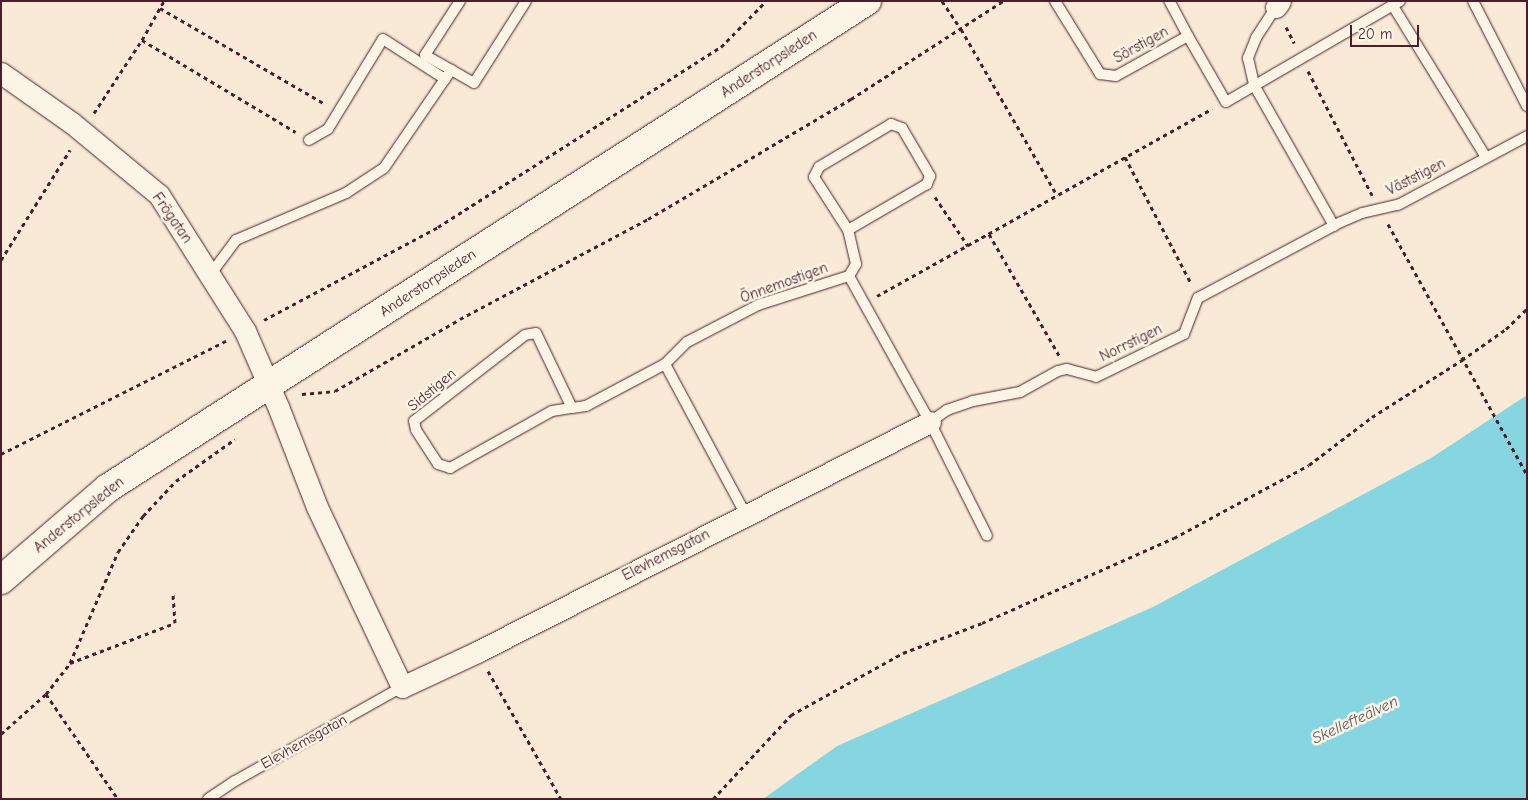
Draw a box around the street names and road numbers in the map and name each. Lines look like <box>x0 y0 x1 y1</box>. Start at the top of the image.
street label: Sörstigen <box>1110 23 1172 67</box>
street label: Anderstorpsleden <box>718 26 820 102</box>
street label: Väststigen <box>1383 154 1449 200</box>
street label: Frögatan <box>148 189 196 247</box>
street label: Anderstorpsleden <box>377 245 479 321</box>
street label: Önnemostigen <box>738 259 830 307</box>
street label: Norrstigen <box>1097 320 1165 366</box>
street label: Sidstigen <box>404 365 460 415</box>
street label: Anderstorpsleden <box>30 473 128 557</box>
street label: Elevhemsgatan <box>619 525 713 585</box>
street label: Elevhemsgatan <box>258 711 350 773</box>

